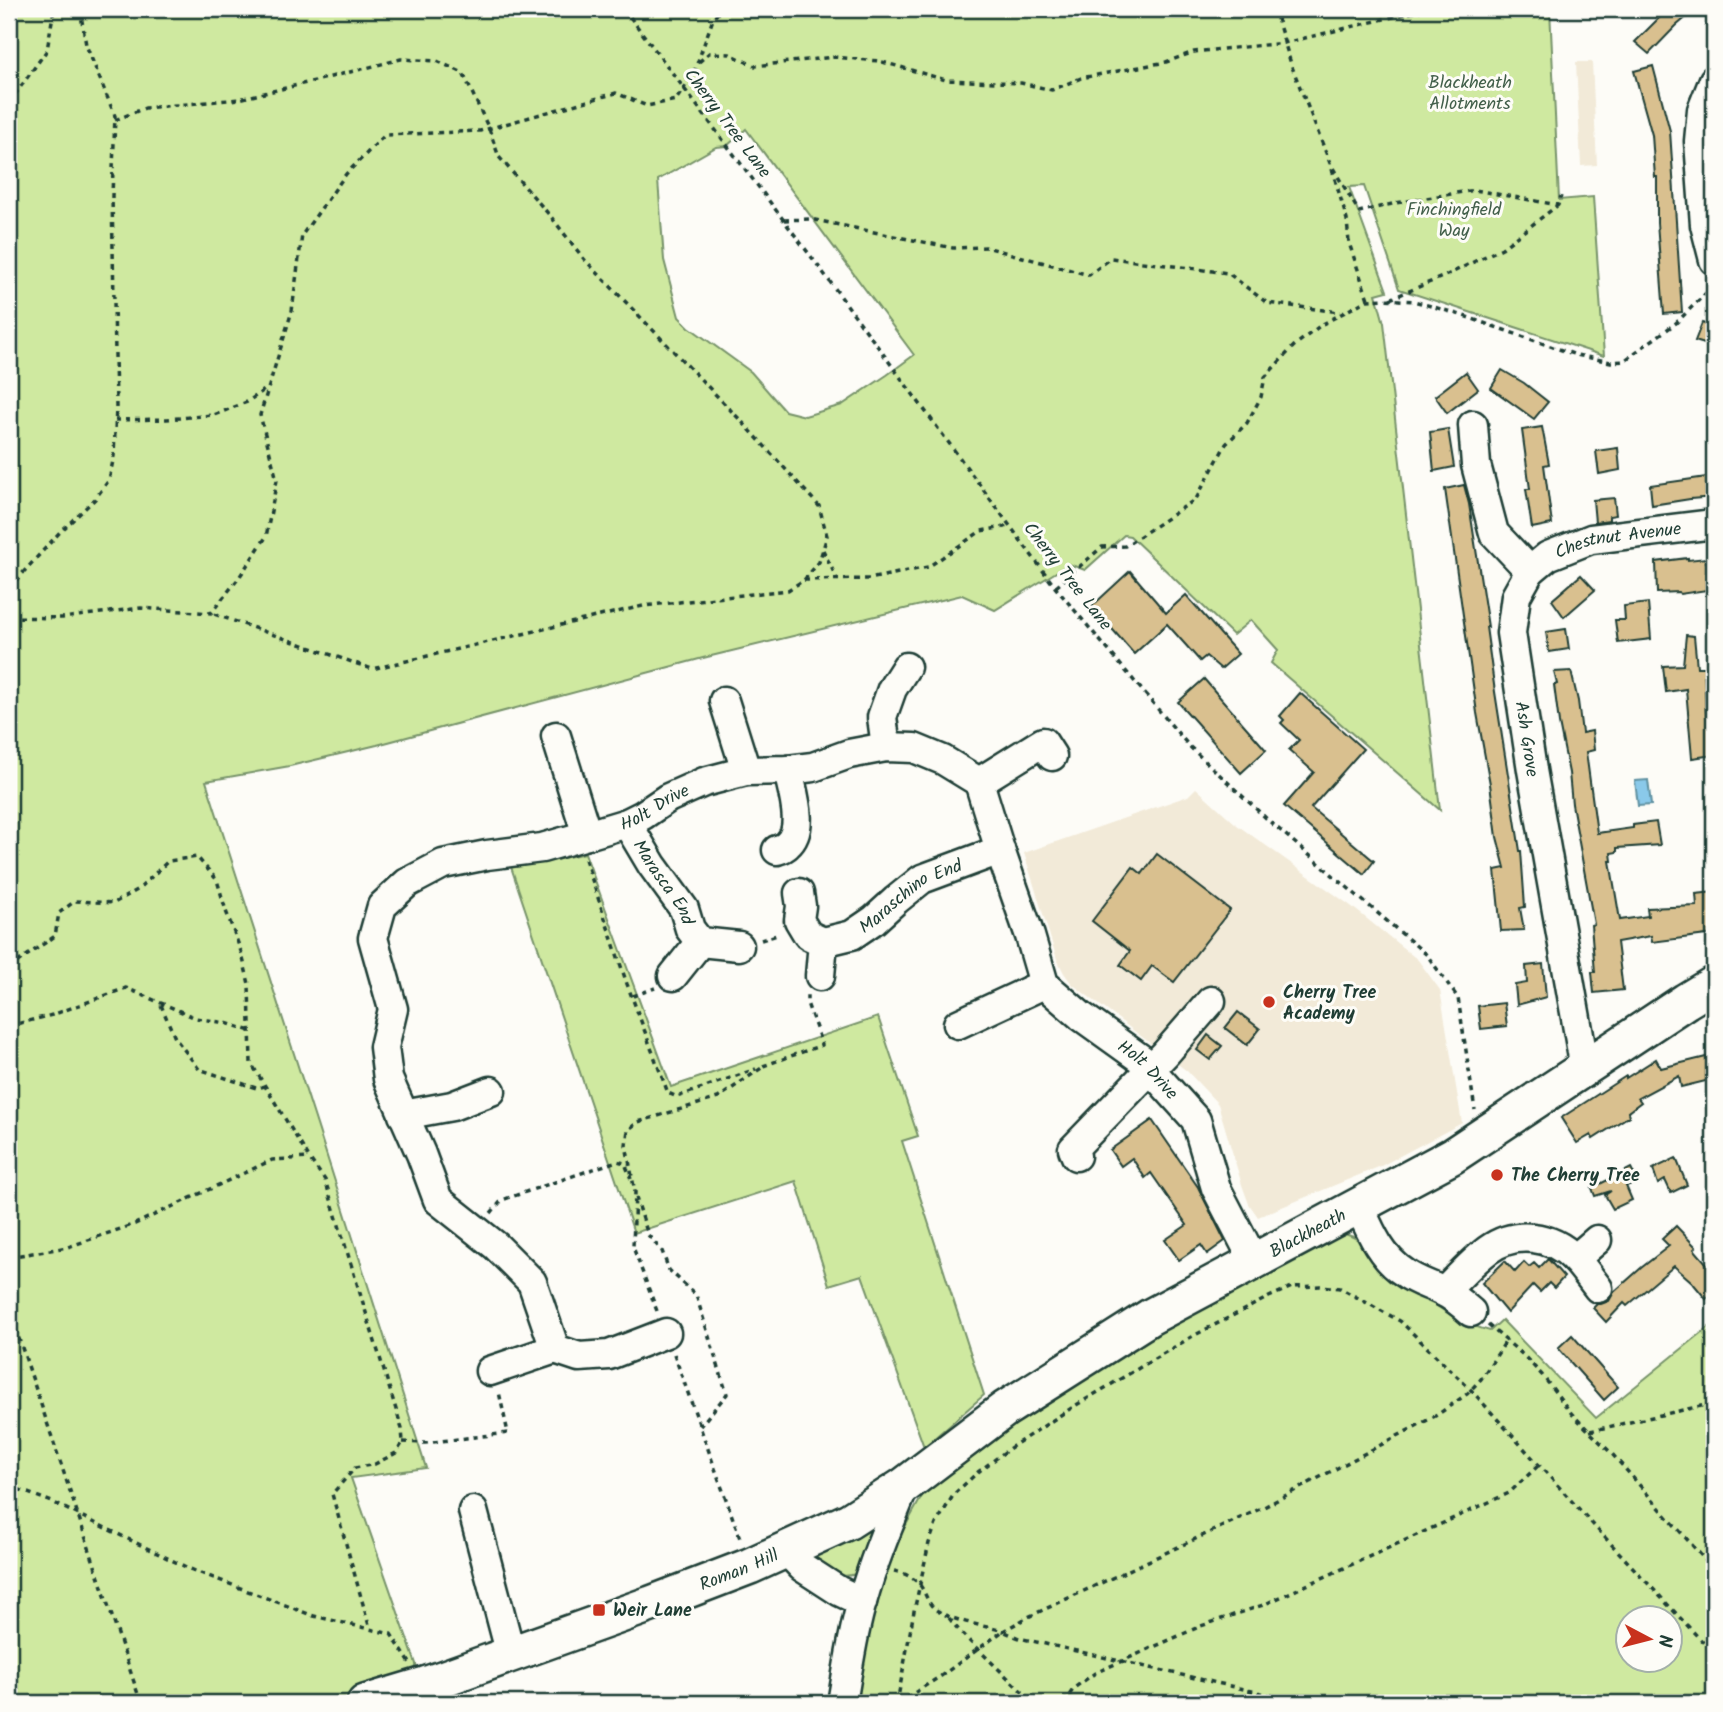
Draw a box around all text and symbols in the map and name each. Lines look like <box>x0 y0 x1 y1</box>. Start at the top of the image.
street label: Cherry Tree Lane <box>676 63 778 185</box>
park label: Blackheath Allotments <box>1428 69 1512 119</box>
park label: Finchingfield Way <box>1407 196 1502 246</box>
street label: Chestnut Avenue <box>1551 515 1683 568</box>
street label: Cherry Tree Lane <box>1015 516 1119 637</box>
street label: Ash Grove <box>1506 699 1546 779</box>
street label: Holt Drive <box>617 777 695 840</box>
street label: Marasca End <box>624 835 701 929</box>
street label: Maraschino End <box>853 852 968 942</box>
place label: Cherry Tree Academy <box>1283 979 1376 1029</box>
marker: Cherry Tree Academy <box>1261 994 1277 1010</box>
street label: Holt Drive <box>1111 1033 1184 1107</box>
place label: The Cherry Tree <box>1511 1162 1640 1191</box>
marker: The Cherry Tree <box>1489 1167 1505 1183</box>
street label: Blackheath <box>1265 1202 1352 1267</box>
street label: Roman Hill <box>695 1542 784 1600</box>
place label: Weir Lane <box>613 1597 692 1626</box>
marker: Weir Lane <box>591 1602 607 1618</box>
north arrow <box>1614 1604 1684 1674</box>
text: N <box>1648 1633 1680 1649</box>

